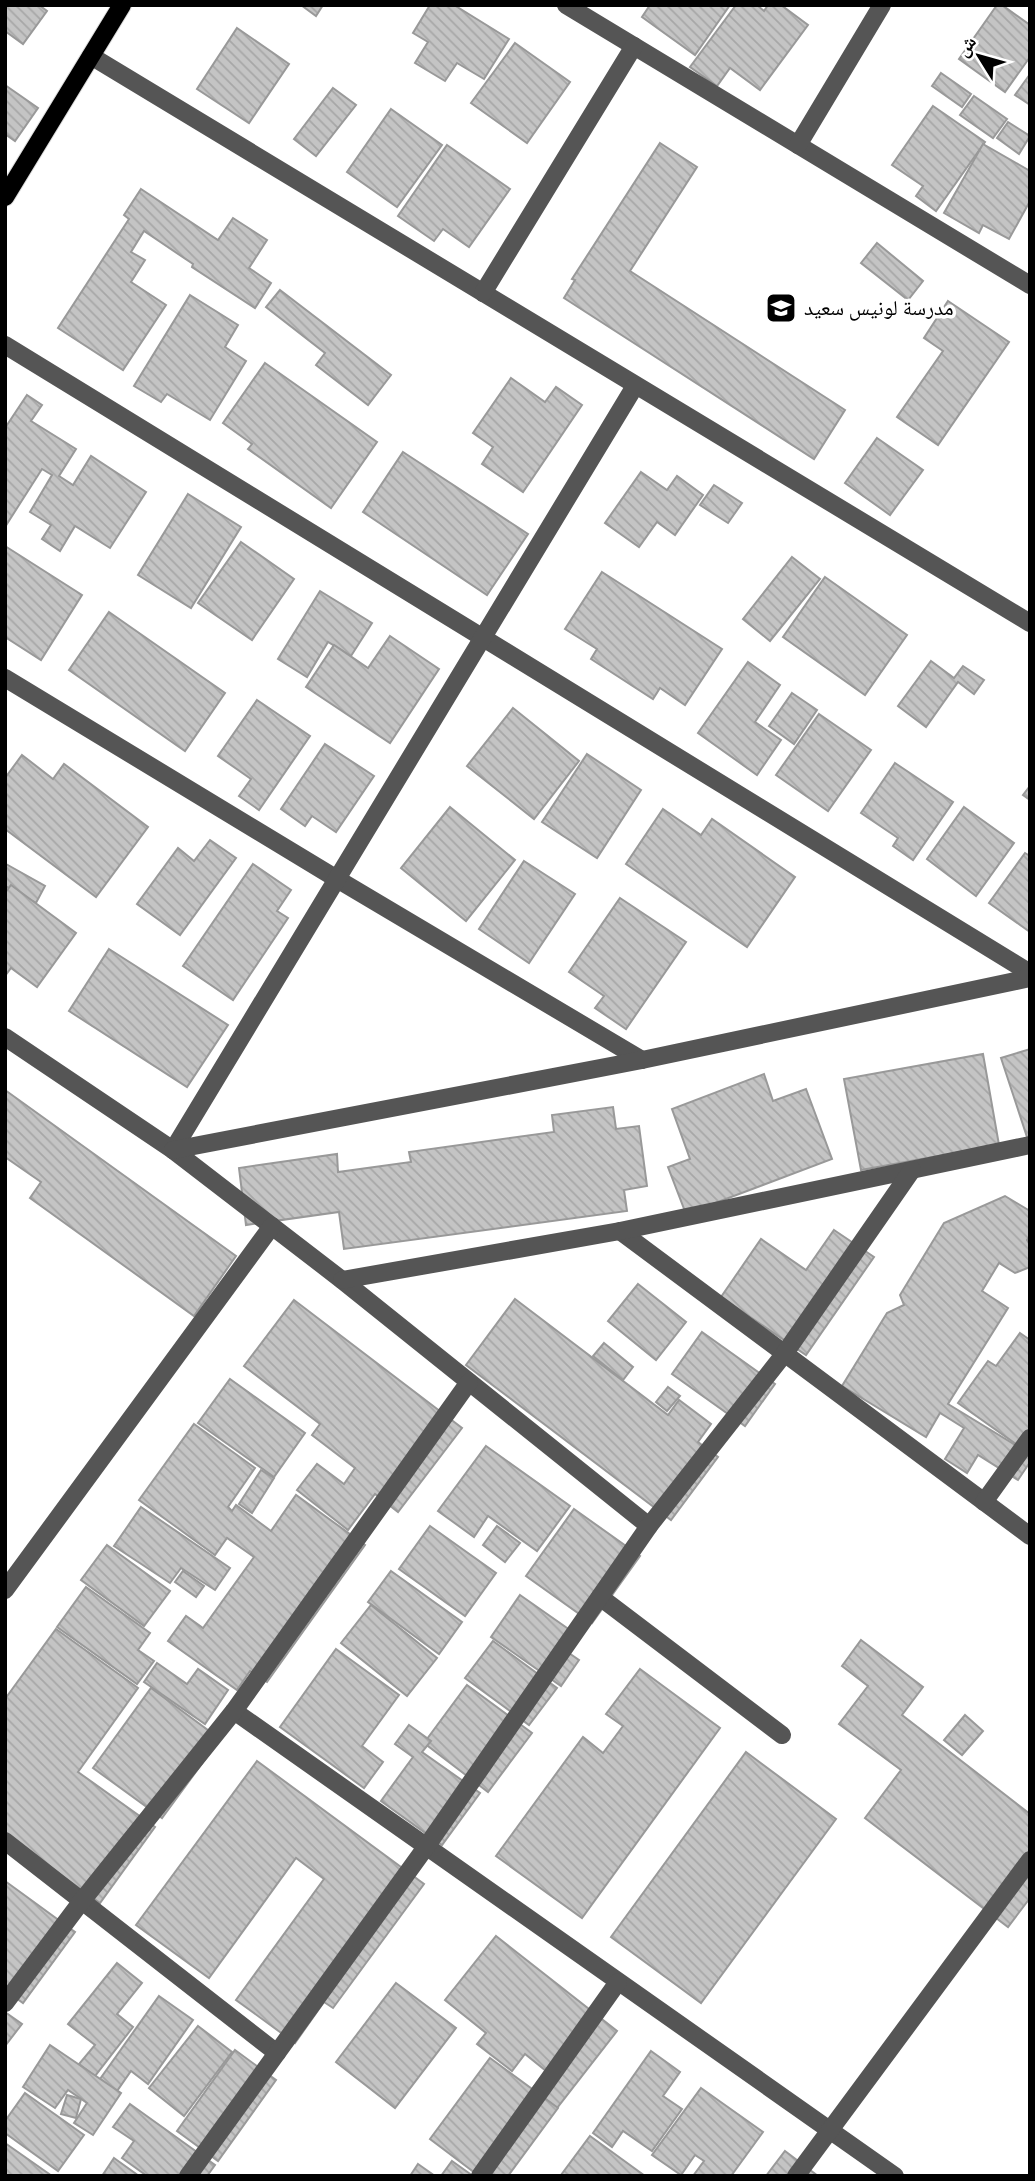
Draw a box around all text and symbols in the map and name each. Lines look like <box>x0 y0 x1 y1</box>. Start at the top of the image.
north arrow <box>944 21 1014 91</box>
text: ش <box>951 31 981 61</box>
school or university icon: مدرسة لونيس سعيد <box>764 291 798 325</box>
place label: مدرسة لونيس سعيد <box>804 296 954 321</box>

